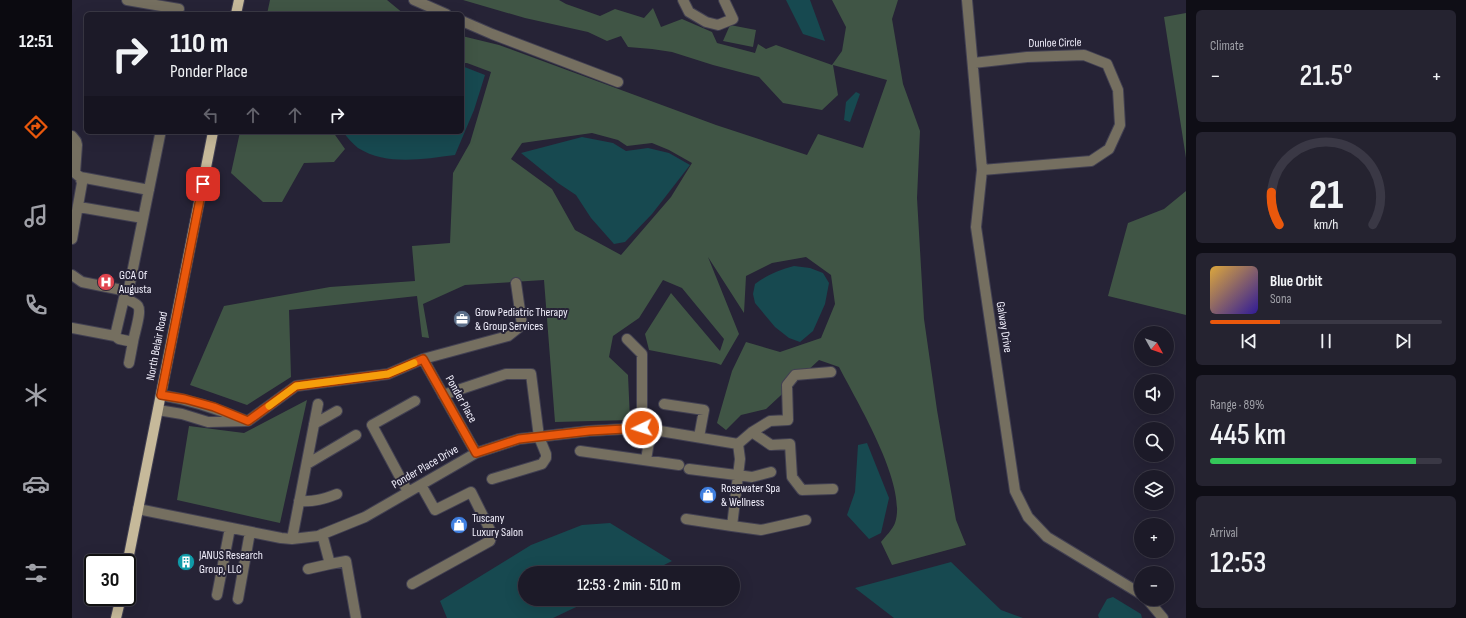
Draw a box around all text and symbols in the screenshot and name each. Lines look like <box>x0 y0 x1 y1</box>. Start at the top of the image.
text: 110 m <box>170 27 228 60</box>
icon: right <box>104 28 156 80</box>
text: 12:51 <box>19 31 53 52</box>
street label: Dunloe Circle <box>1028 35 1082 51</box>
text: Climate <box>1210 38 1244 54</box>
text: 21.5° <box>1299 58 1353 94</box>
text: Ponder Place <box>170 61 248 82</box>
text: − <box>1210 63 1221 90</box>
text: + <box>1431 63 1442 90</box>
icon: left <box>200 104 222 126</box>
icon: ahead <box>242 104 264 126</box>
icon: ahead <box>284 104 306 126</box>
icon: right <box>326 104 348 126</box>
icon: directions <box>22 113 50 141</box>
pin <box>186 167 220 201</box>
text: 21 <box>1309 171 1343 220</box>
icon: arrive <box>192 173 214 195</box>
icon: music <box>22 202 50 230</box>
text: km/h <box>1314 216 1338 233</box>
place label: GCA Of Augusta <box>118 268 152 297</box>
hospital icon: GCA Of Augusta <box>96 272 116 292</box>
text: Blue Orbit <box>1270 272 1322 291</box>
icon: phone <box>22 291 50 319</box>
text: Sona <box>1270 291 1292 307</box>
street label: Galway Drive <box>993 300 1015 354</box>
place label: Grow Pediatric Therapy & Group Services <box>475 305 568 334</box>
office icon: Grow Pediatric Therapy & Group Services <box>452 309 472 329</box>
street label: North Belair Road <box>143 310 171 382</box>
north arrow <box>1134 326 1174 366</box>
map controls <box>1134 326 1174 606</box>
icon: previous <box>1238 330 1260 352</box>
icon: pause <box>1315 330 1337 352</box>
icon: next <box>1392 330 1414 352</box>
street label: Ponder Place <box>442 373 480 425</box>
button: sound <box>1134 374 1174 414</box>
icon: climate <box>22 381 50 409</box>
text: Range · 89% <box>1210 397 1264 413</box>
position arrow <box>621 407 663 449</box>
text: 445 km <box>1210 417 1286 453</box>
button: search <box>1134 422 1174 462</box>
street label: Ponder Place Drive <box>389 442 461 492</box>
icon: car <box>22 470 50 498</box>
button: layers <box>1134 470 1174 510</box>
place label: Rosewater Spa & Wellness <box>721 481 781 510</box>
shop icon: Rosewater Spa & Wellness <box>698 485 718 505</box>
place label: Tuscany Luxury Salon <box>472 511 523 540</box>
shop icon: Tuscany Luxury Salon <box>449 515 469 535</box>
button: + <box>1134 518 1174 558</box>
text: Arrival <box>1210 525 1238 541</box>
text: 12:53 <box>1210 545 1266 581</box>
place label: JANUS Research Group, LLC <box>198 548 263 577</box>
building icon: JANUS Research Group, LLC <box>176 552 196 572</box>
speed limit sign: 30 <box>84 554 136 606</box>
icon: filters <box>22 559 50 587</box>
button: − <box>1134 566 1174 606</box>
text: 12:53 · 2 min · 510 m <box>577 576 681 595</box>

